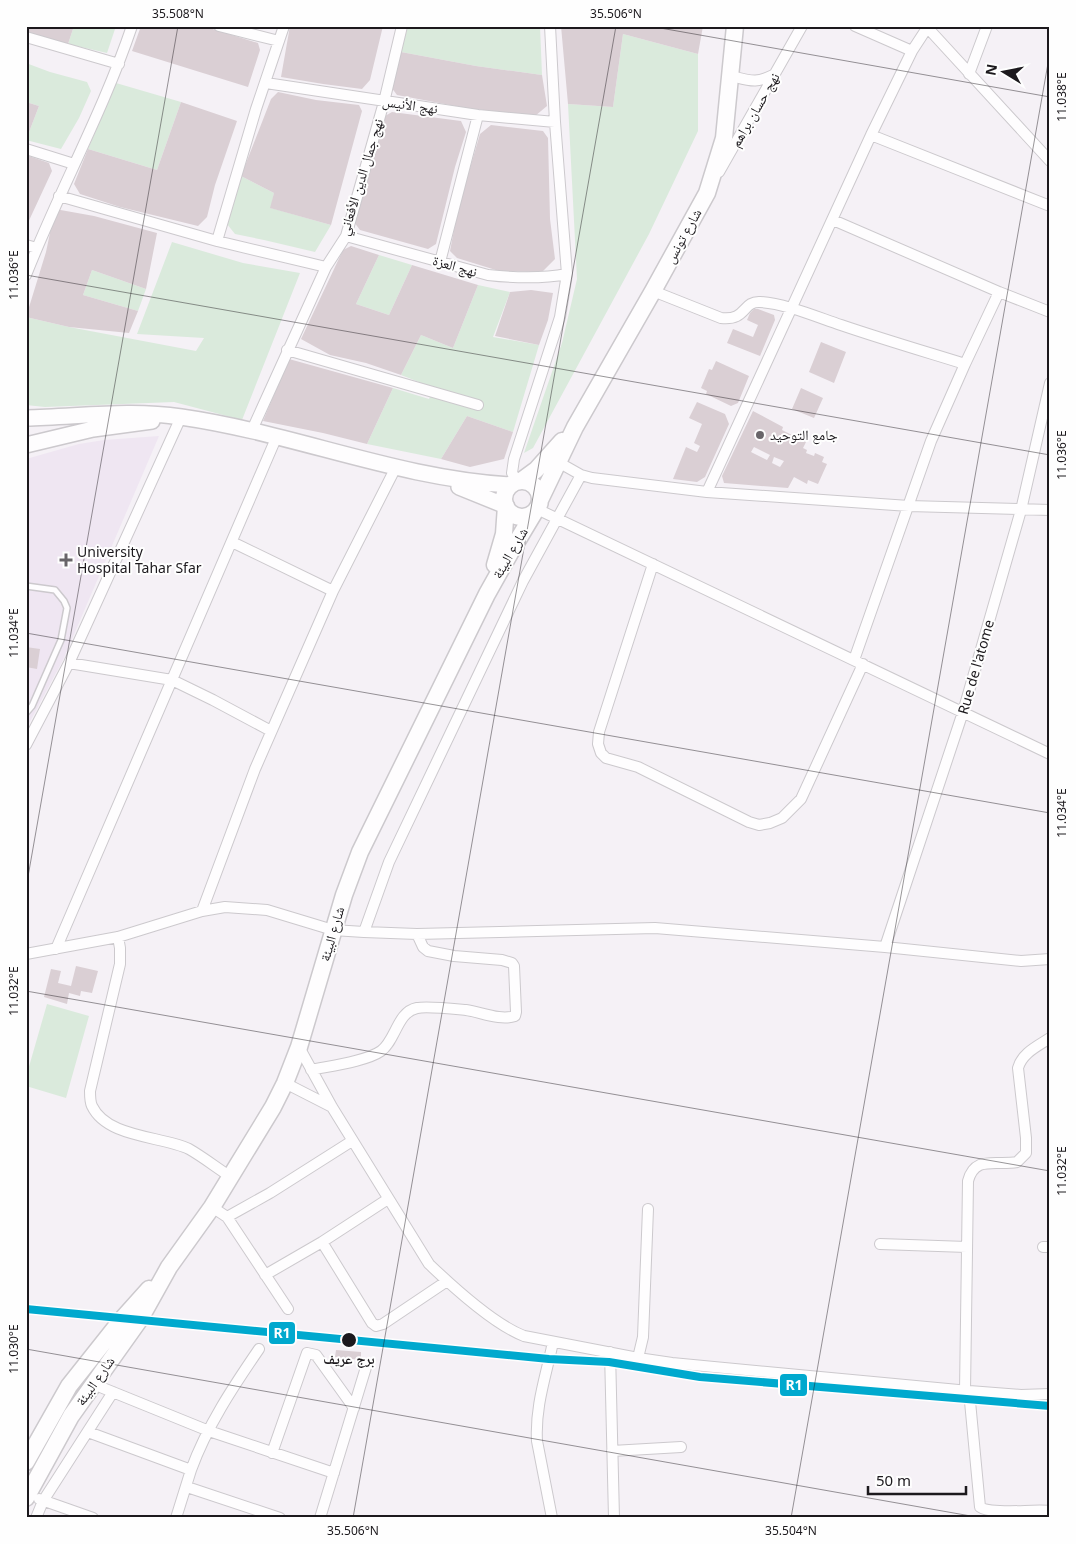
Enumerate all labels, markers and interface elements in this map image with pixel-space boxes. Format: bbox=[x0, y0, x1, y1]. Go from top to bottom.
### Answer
text: 35.508°N bbox=[152, 5, 204, 22]
text: 35.506°N bbox=[590, 5, 642, 22]
north arrow bbox=[978, 48, 1028, 98]
text: N bbox=[980, 62, 1001, 77]
street label: نهج حسان براهم bbox=[726, 69, 785, 151]
text: 11.038°E bbox=[1053, 72, 1070, 122]
street label: نهج الأنيس bbox=[381, 91, 439, 119]
street label: نهج جمال الدين الأفعاني bbox=[334, 116, 390, 238]
street label: شارع تونس bbox=[660, 205, 706, 267]
text: 11.036°E bbox=[5, 250, 22, 300]
street label: نهج العزة bbox=[430, 250, 480, 282]
place label: جامع التوحيد bbox=[770, 425, 838, 445]
marker: جامع التوحيد bbox=[754, 429, 766, 441]
text: 11.036°E bbox=[1053, 430, 1070, 480]
street label: شارع البيئة bbox=[487, 524, 533, 582]
place label: University Hospital Tahar Sfar bbox=[77, 542, 202, 577]
marker: University Hospital Tahar Sfar bbox=[59, 553, 73, 567]
text: 11.034°E bbox=[5, 608, 22, 658]
street label: Rue de l'atome bbox=[953, 617, 998, 716]
text: 11.034°E bbox=[1053, 788, 1070, 838]
street label: شارع البيئة bbox=[315, 904, 349, 964]
text: 11.032°E bbox=[5, 966, 22, 1016]
text: 11.032°E bbox=[1053, 1146, 1070, 1196]
line badge: R1 bbox=[268, 1321, 296, 1345]
text: R1 bbox=[273, 1323, 291, 1342]
text: 11.030°E bbox=[5, 1324, 22, 1374]
marker: برج عريف bbox=[340, 1331, 358, 1349]
place label: برج عريف bbox=[323, 1349, 375, 1368]
street label: شارع البيئة bbox=[71, 1352, 119, 1410]
line badge: R1 bbox=[779, 1373, 808, 1397]
text: R1 bbox=[785, 1375, 803, 1394]
scale bar bbox=[868, 1464, 966, 1496]
text: 50 m bbox=[876, 1470, 911, 1490]
text: 35.506°N bbox=[327, 1522, 379, 1539]
text: 35.504°N bbox=[765, 1522, 817, 1539]

